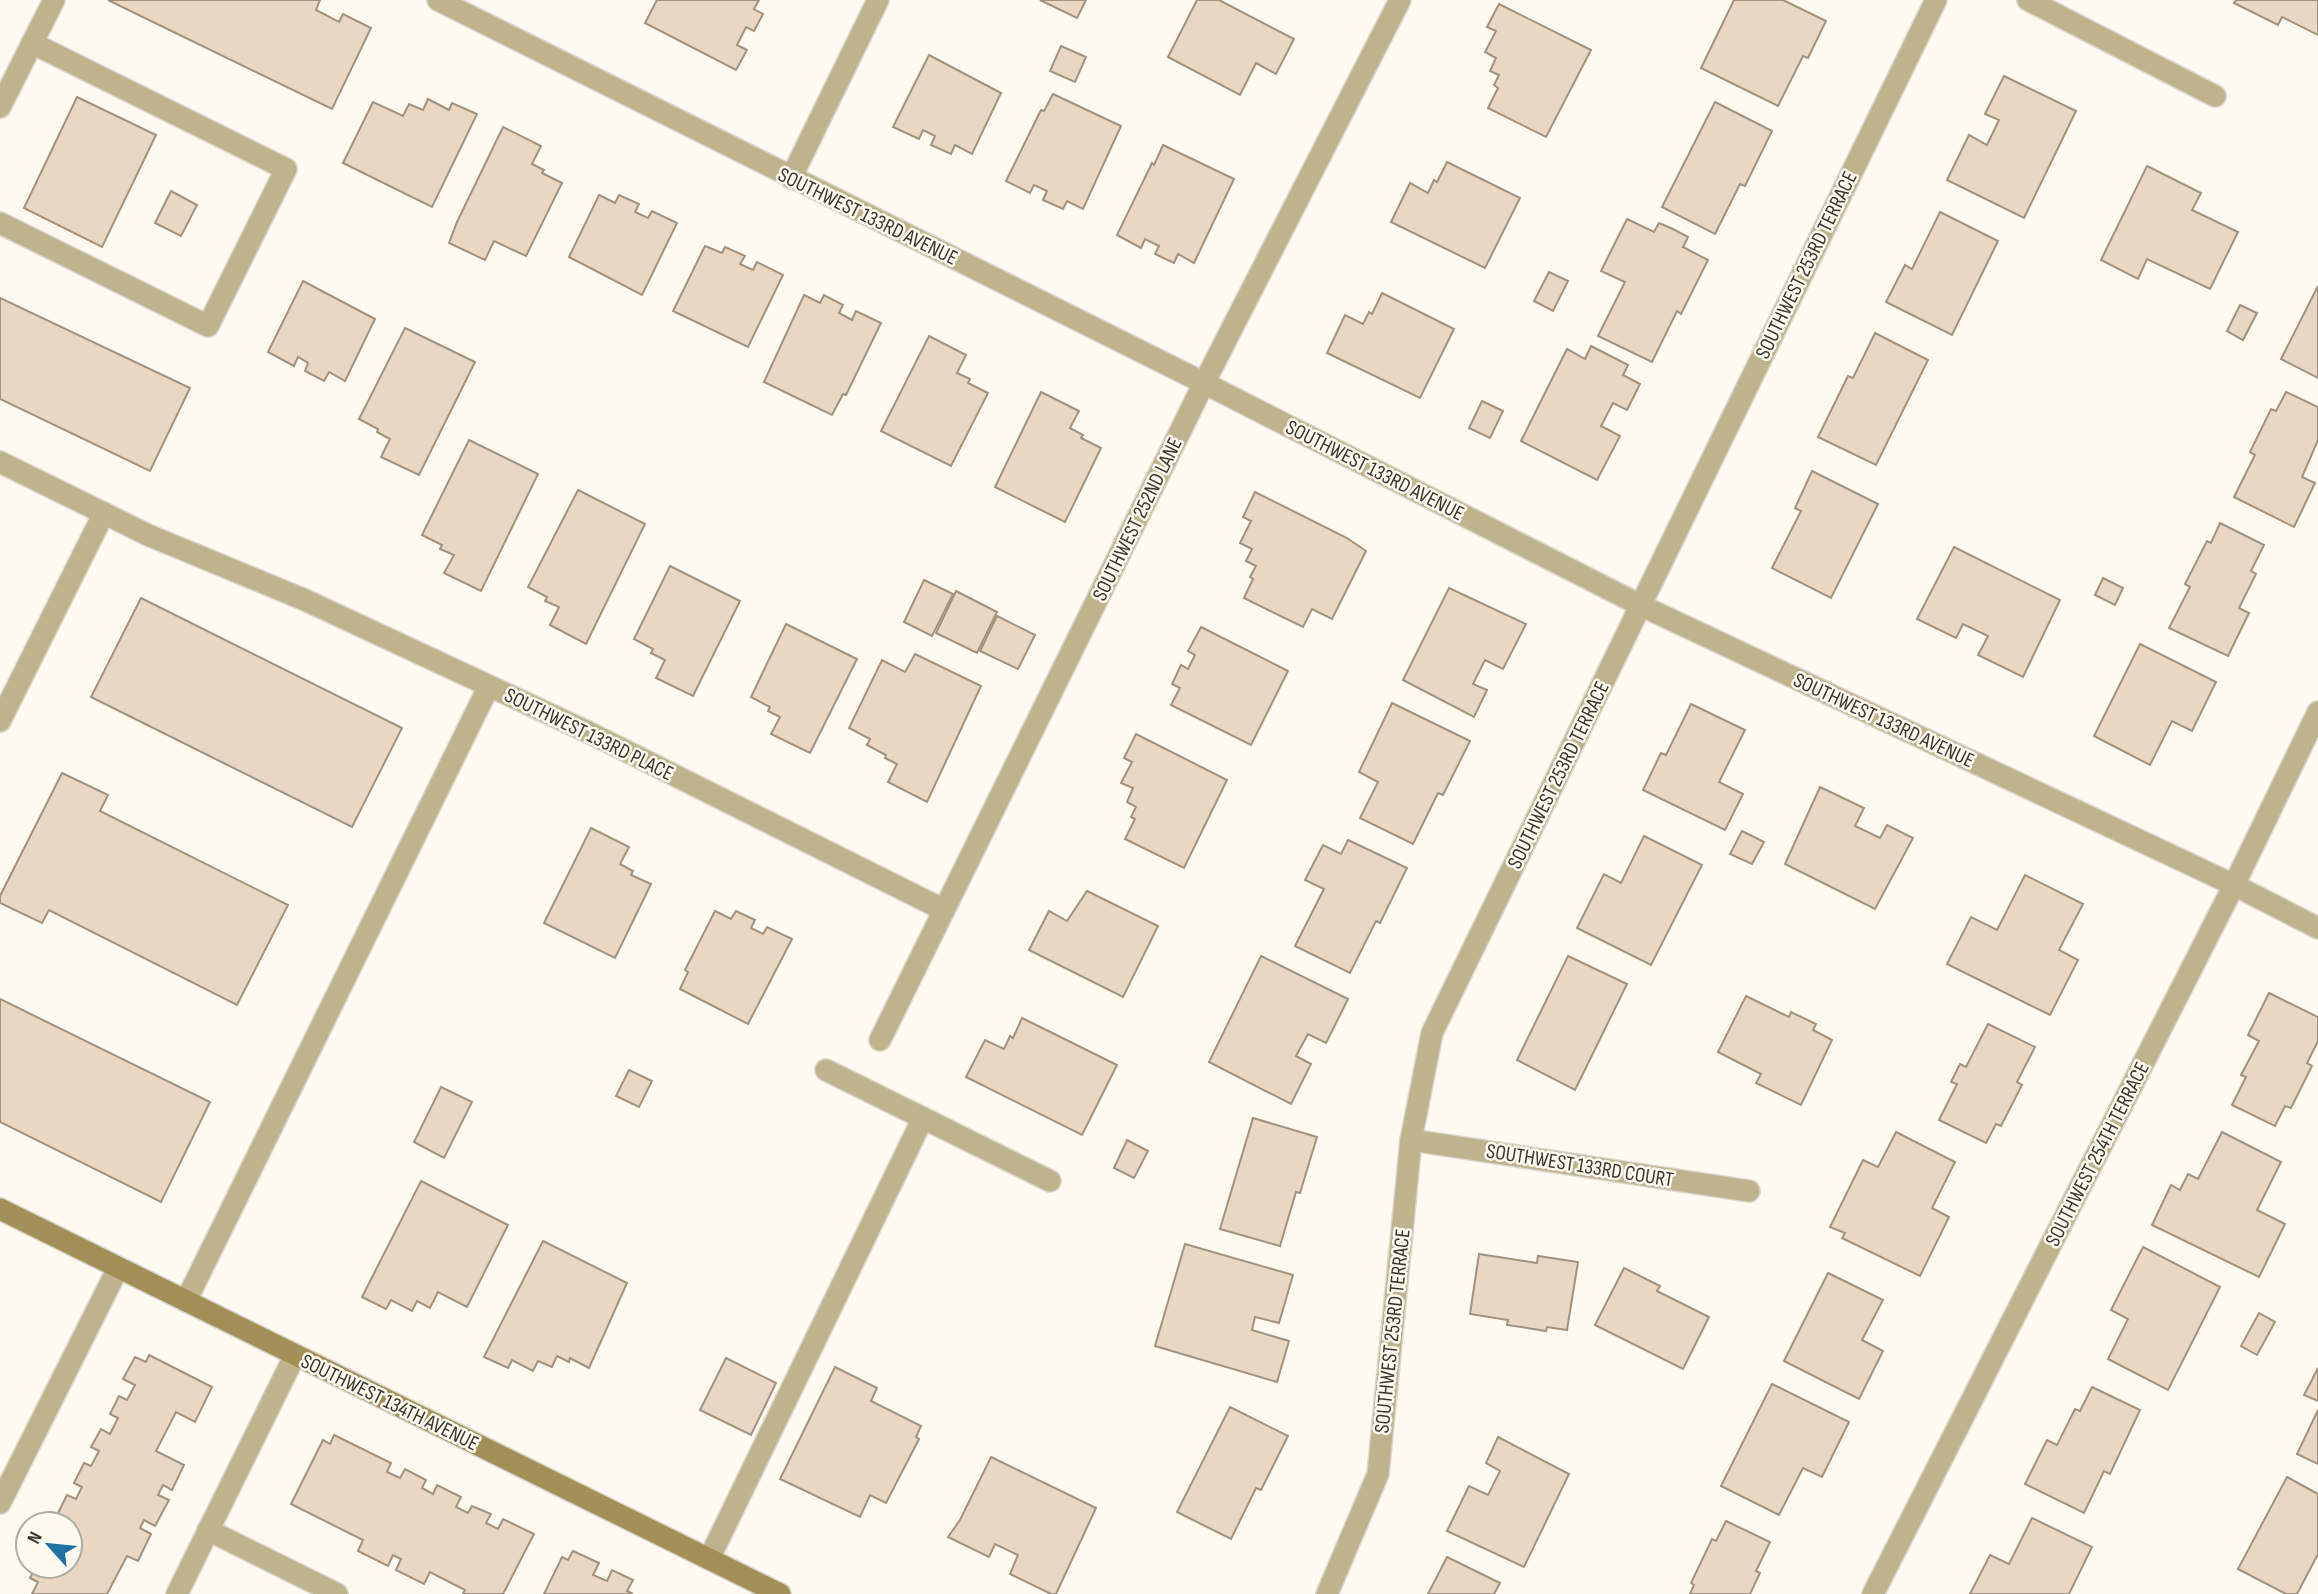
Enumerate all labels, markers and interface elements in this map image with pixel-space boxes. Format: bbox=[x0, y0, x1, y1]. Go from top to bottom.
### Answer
street label: SOUTHWEST 133RD AVENUE bbox=[774, 162, 962, 271]
street label: SOUTHWEST 253RD TERRACE bbox=[1750, 168, 1863, 363]
street label: SOUTHWEST 133RD AVENUE bbox=[1282, 415, 1468, 526]
street label: SOUTHWEST 252ND LANE bbox=[1087, 434, 1188, 605]
street label: SOUTHWEST 133RD AVENUE bbox=[1789, 668, 1978, 773]
street label: SOUTHWEST 253RD TERRACE bbox=[1502, 678, 1615, 873]
street label: SOUTHWEST 133RD PLACE bbox=[500, 683, 677, 786]
street label: SOUTHWEST 254TH TERRACE bbox=[2040, 1058, 2155, 1251]
street label: SOUTHWEST 133RD COURT bbox=[1485, 1138, 1676, 1193]
street label: SOUTHWEST 253RD TERRACE bbox=[1369, 1228, 1416, 1434]
street label: SOUTHWEST 134TH AVENUE bbox=[297, 1349, 483, 1456]
north arrow bbox=[14, 1510, 84, 1580]
text: N bbox=[23, 1528, 48, 1548]

